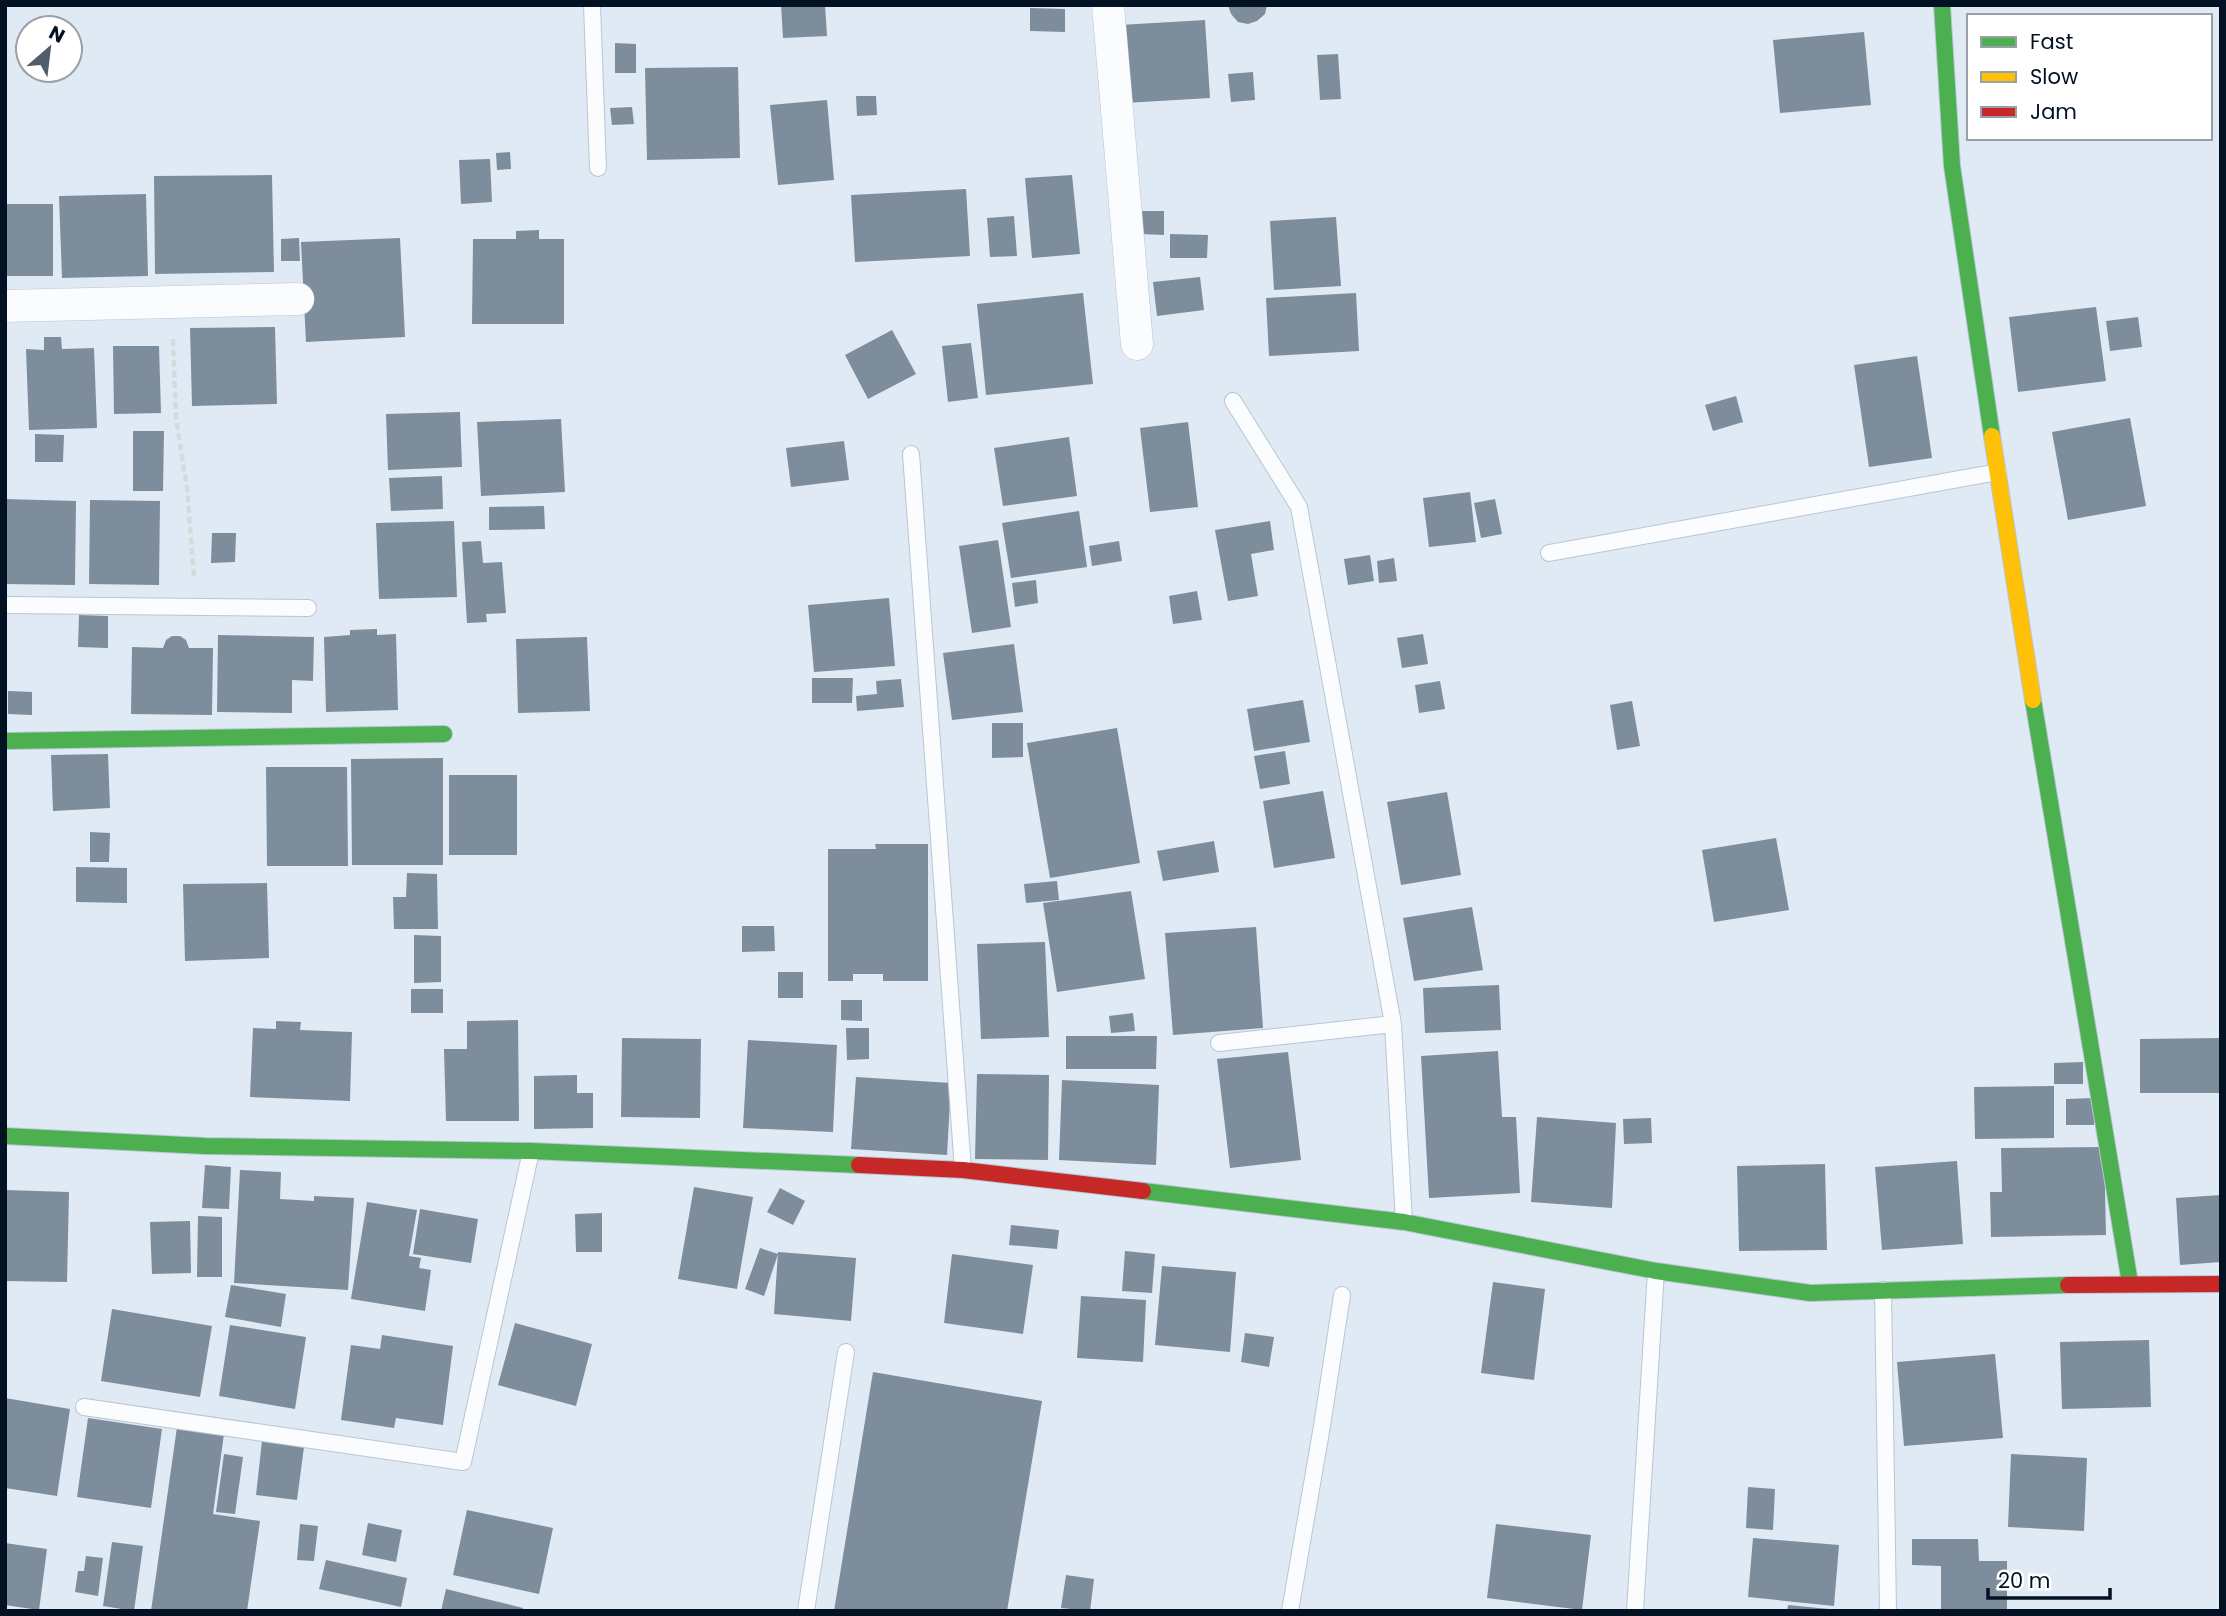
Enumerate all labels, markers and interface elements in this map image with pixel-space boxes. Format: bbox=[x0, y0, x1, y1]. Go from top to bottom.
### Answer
north arrow bbox=[14, 14, 84, 84]
legend bbox=[1967, 14, 2212, 140]
text: N bbox=[44, 19, 69, 50]
text: Fast bbox=[2030, 27, 2073, 56]
text: Slow bbox=[2030, 62, 2078, 91]
text: Jam bbox=[2030, 97, 2077, 126]
scale bar bbox=[1988, 1556, 2110, 1600]
text: 20 m bbox=[1998, 1566, 2051, 1595]

